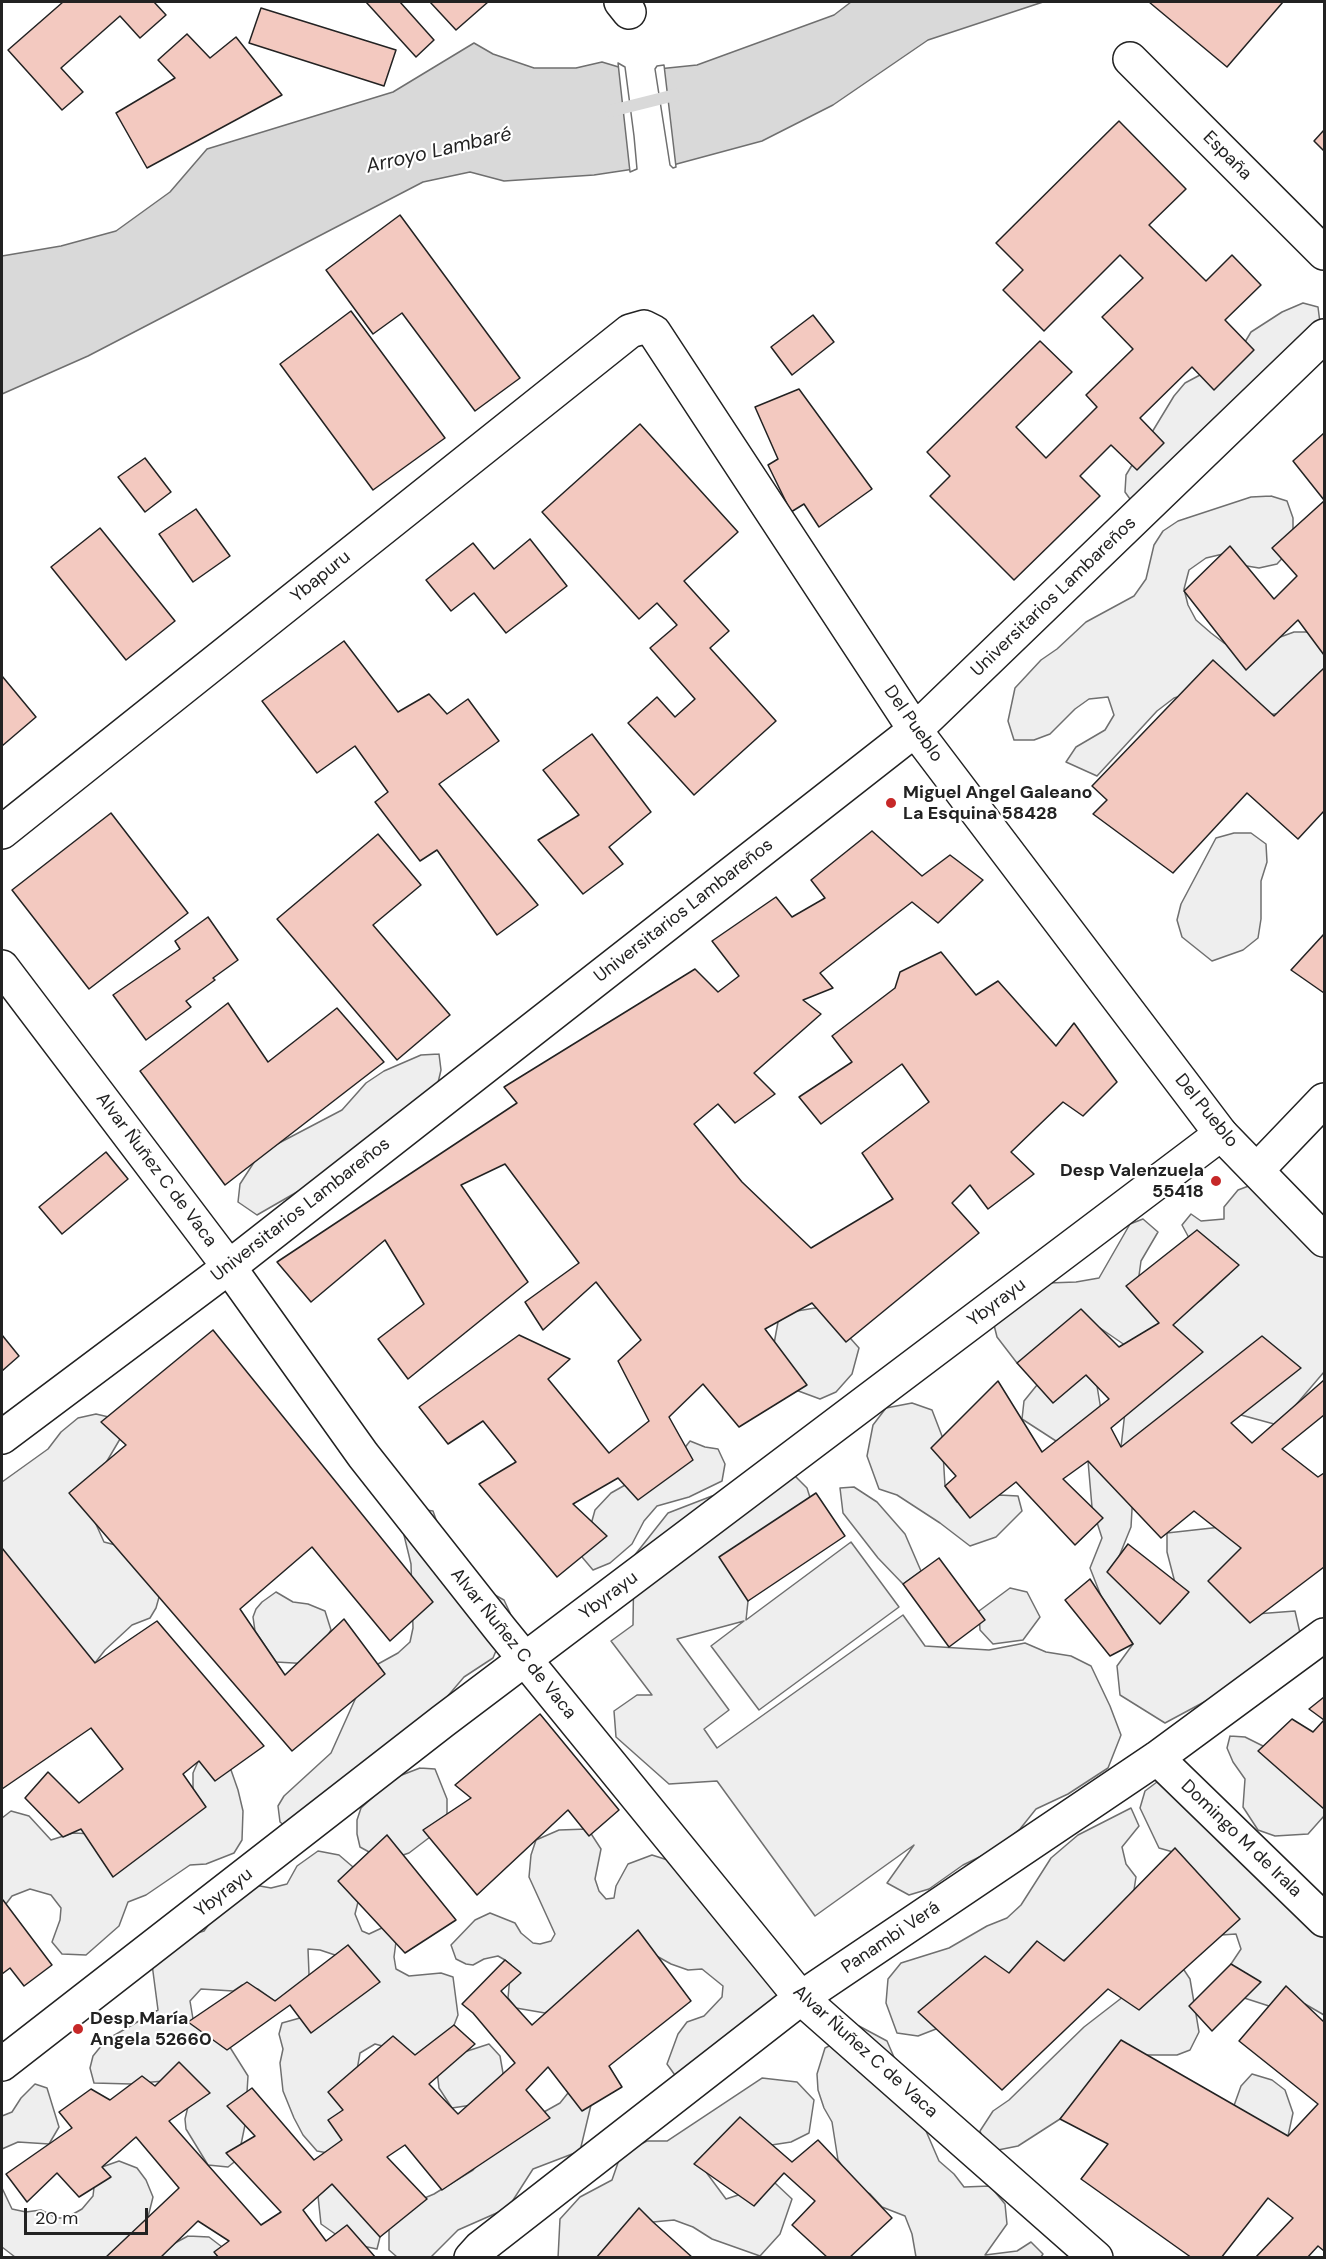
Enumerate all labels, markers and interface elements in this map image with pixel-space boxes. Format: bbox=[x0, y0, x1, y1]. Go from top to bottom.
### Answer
water label: Arroyo Lambaré bbox=[364, 123, 514, 179]
street label: España bbox=[1198, 127, 1256, 185]
street label: Universitarios Lambareños bbox=[967, 512, 1141, 682]
street label: Ybapuru bbox=[287, 547, 355, 607]
street label: Del Pueblo bbox=[879, 682, 947, 766]
place label: Miguel Angel Galeano La Esquina 58428 bbox=[903, 782, 1093, 824]
marker: Miguel Angel Galeano La Esquina 58428 bbox=[884, 796, 898, 810]
street label: Universitarios Lambareños bbox=[590, 834, 778, 988]
street label: Del Pueblo bbox=[1170, 1070, 1242, 1152]
street label: Alvar Ñuñez C de Vaca bbox=[91, 1089, 221, 1251]
street label: Universitarios Lambareños bbox=[207, 1133, 395, 1287]
place label: Desp Valenzuela 55418 bbox=[1060, 1160, 1204, 1202]
marker: Desp Valenzuela 55418 bbox=[1209, 1174, 1223, 1188]
street label: Ybyrayu bbox=[964, 1274, 1030, 1332]
street label: Alvar Ñuñez C de Vaca bbox=[446, 1564, 580, 1724]
street label: Ybyrayu bbox=[576, 1567, 642, 1625]
street label: Domingo M de Irala bbox=[1176, 1776, 1306, 1902]
street label: Ybyrayu bbox=[191, 1864, 257, 1922]
street label: Panambi Verá bbox=[838, 1897, 944, 1979]
street label: Alvar Ñuñez C de Vaca bbox=[788, 1981, 942, 2123]
place label: Desp María Angela 52660 bbox=[90, 2008, 212, 2050]
marker: Desp María Angela 52660 bbox=[71, 2022, 85, 2036]
scale bar bbox=[27, 2196, 152, 2234]
text: 20 m bbox=[35, 2206, 78, 2230]

